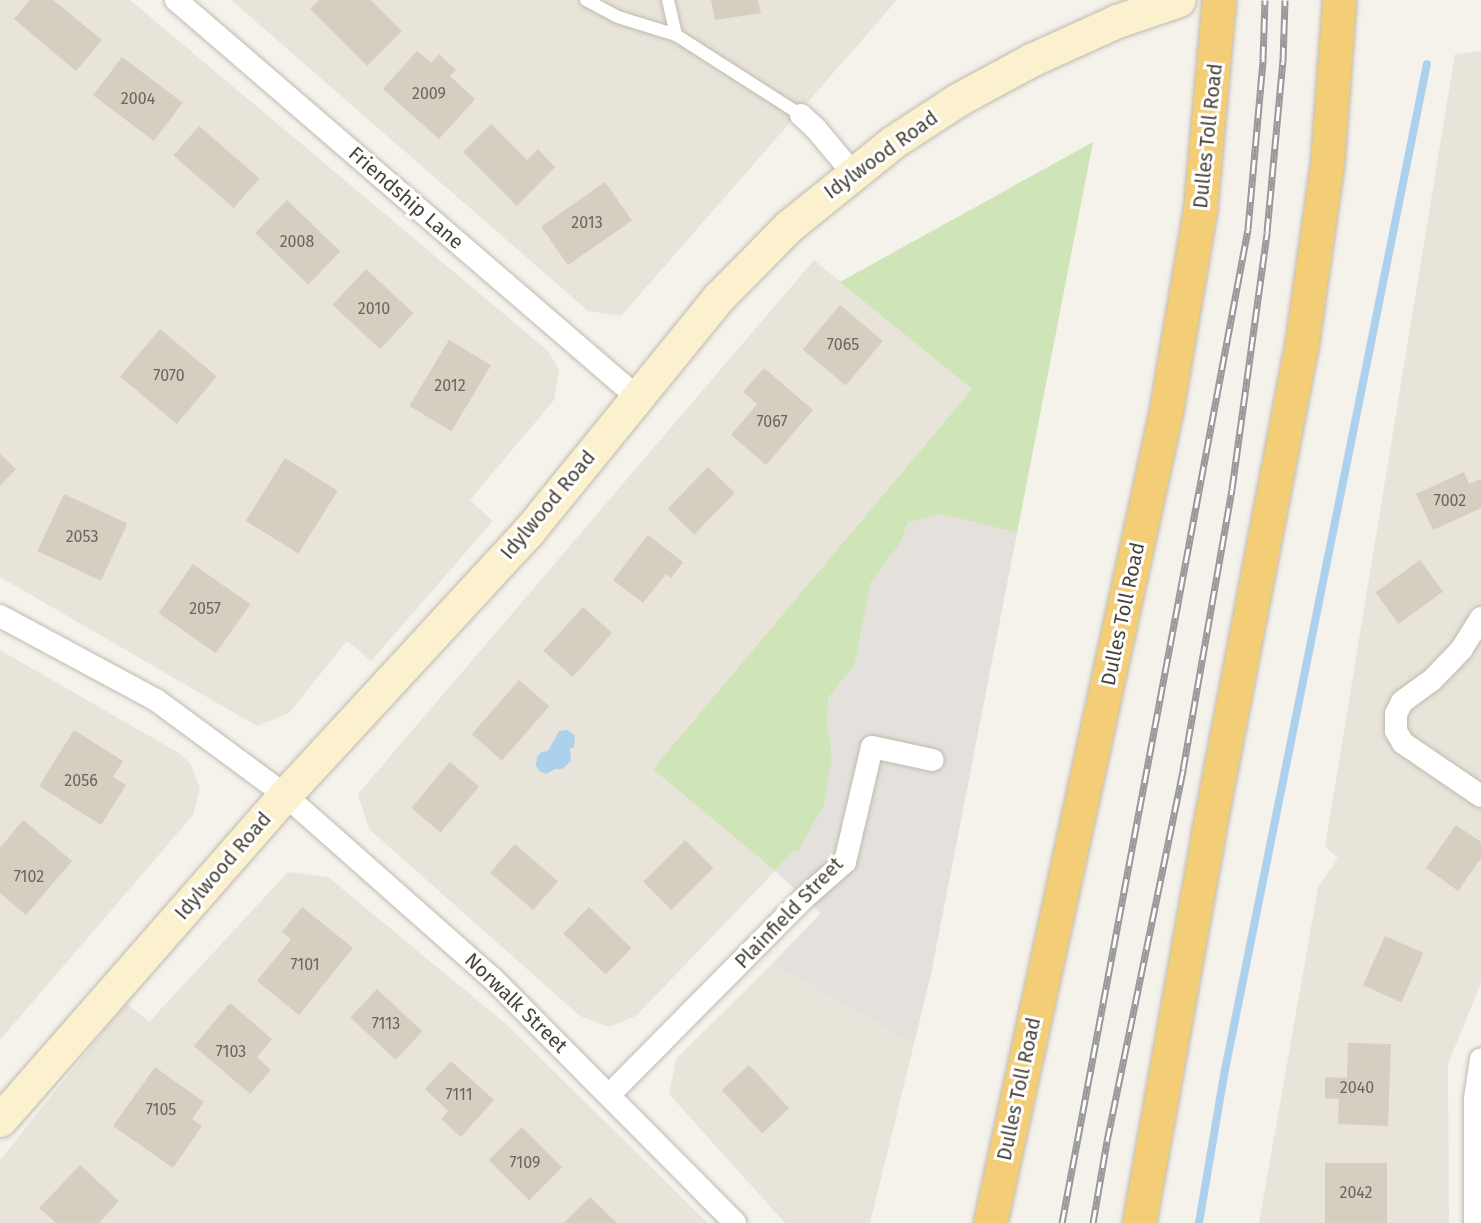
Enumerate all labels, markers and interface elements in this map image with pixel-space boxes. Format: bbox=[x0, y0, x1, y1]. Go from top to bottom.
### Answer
street label: Dulles Toll Road bbox=[1188, 62, 1228, 210]
house number: 2009 bbox=[412, 84, 446, 104]
house number: 2004 bbox=[121, 89, 155, 109]
street label: Idylwood Road bbox=[819, 106, 943, 204]
street label: Friendship Lane bbox=[344, 142, 468, 254]
house number: 2013 bbox=[571, 213, 603, 233]
house number: 2008 bbox=[280, 232, 314, 252]
house number: 2010 bbox=[358, 299, 390, 319]
house number: 7065 bbox=[827, 335, 859, 355]
house number: 7070 bbox=[153, 366, 185, 386]
house number: 2012 bbox=[434, 376, 466, 396]
house number: 7067 bbox=[756, 412, 788, 432]
street label: Idylwood Road bbox=[496, 446, 600, 564]
house number: 7002 bbox=[1434, 491, 1466, 511]
house number: 2053 bbox=[66, 527, 98, 547]
street label: Dulles Toll Road bbox=[1096, 540, 1150, 688]
house number: 2057 bbox=[189, 599, 221, 619]
house number: 2056 bbox=[64, 771, 98, 791]
street label: Idylwood Road bbox=[170, 807, 276, 925]
street label: Plainfield Street bbox=[730, 852, 848, 974]
house number: 7102 bbox=[14, 867, 44, 887]
street label: Norwalk Street bbox=[460, 948, 572, 1058]
house number: 7101 bbox=[290, 955, 320, 975]
house number: 7113 bbox=[372, 1014, 400, 1034]
street label: Dulles Toll Road bbox=[992, 1015, 1046, 1163]
house number: 7103 bbox=[216, 1042, 246, 1062]
house number: 2040 bbox=[1340, 1078, 1374, 1098]
house number: 7111 bbox=[445, 1085, 473, 1105]
house number: 7105 bbox=[146, 1100, 176, 1120]
house number: 7109 bbox=[510, 1153, 540, 1173]
house number: 2042 bbox=[1340, 1183, 1372, 1203]

